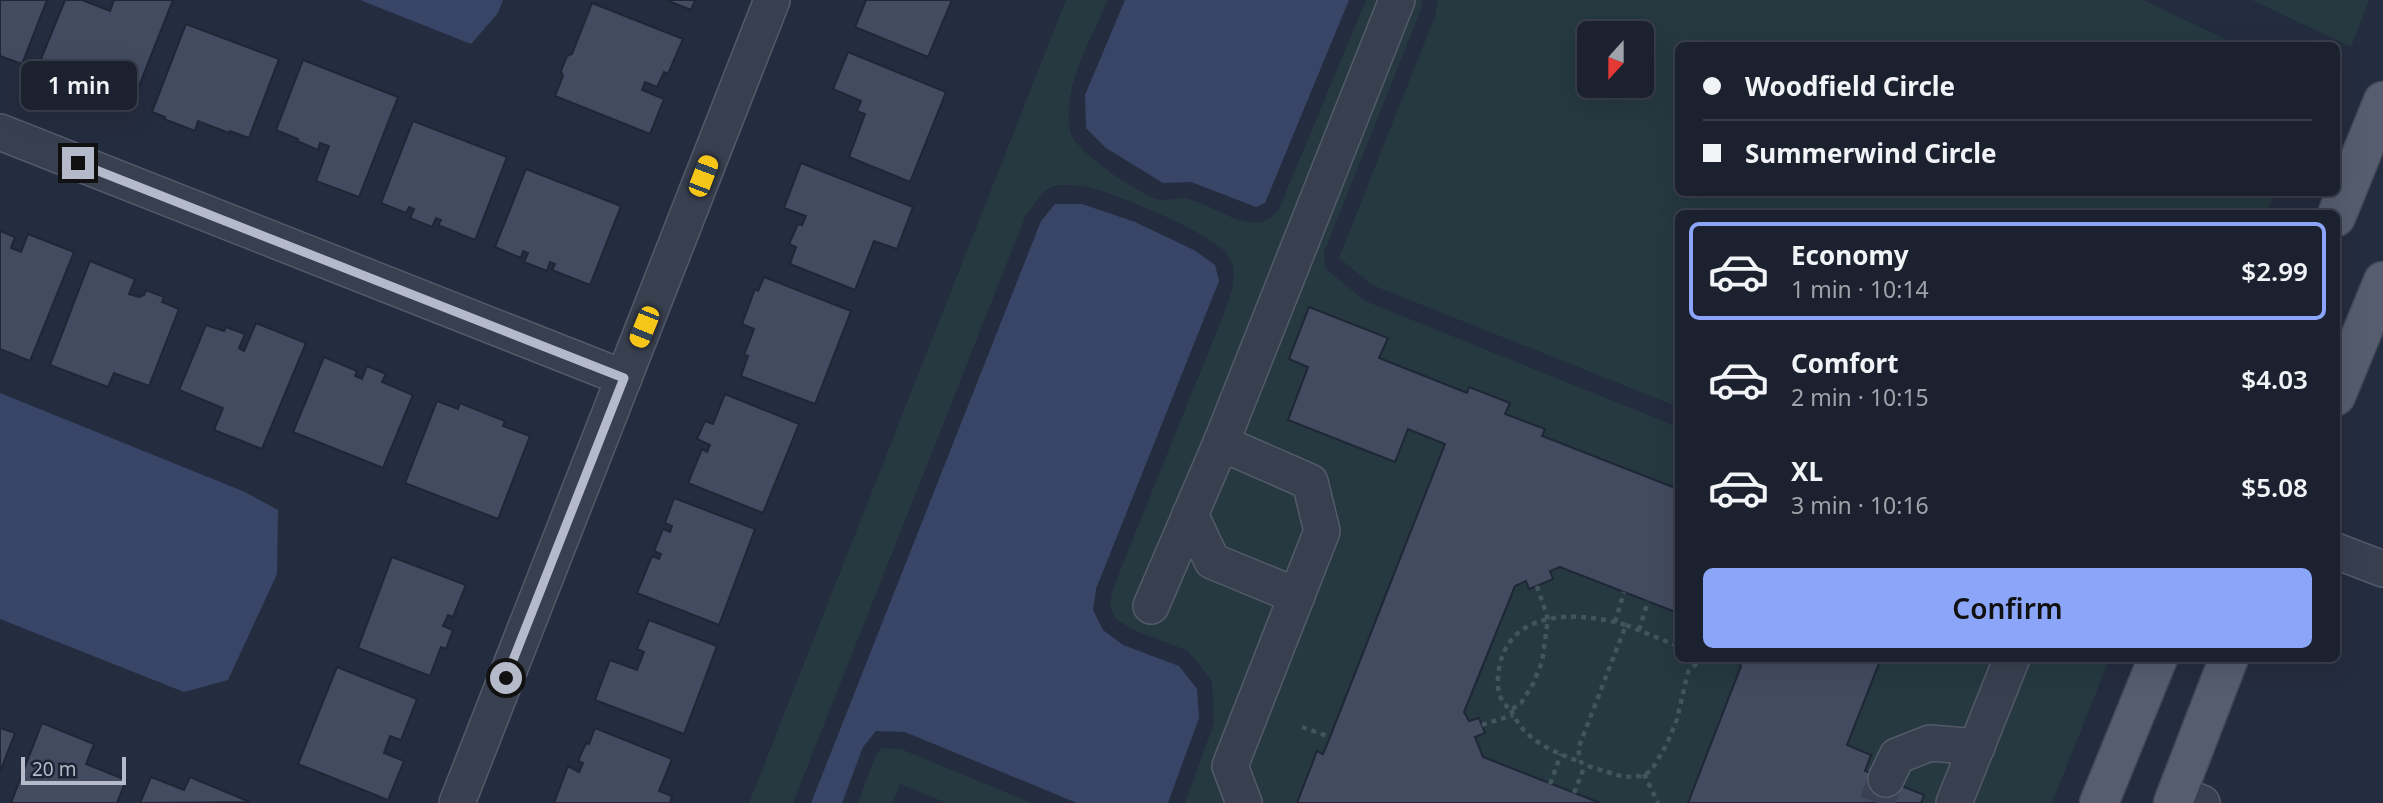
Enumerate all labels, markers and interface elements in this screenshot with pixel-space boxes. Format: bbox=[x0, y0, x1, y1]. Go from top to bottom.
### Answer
north arrow bbox=[1577, 21, 1654, 98]
map controls bbox=[1577, 21, 1654, 98]
callout: 1 min bbox=[20, 61, 136, 110]
text: Woodfield Circle bbox=[1745, 68, 1955, 104]
text: 1 min bbox=[48, 69, 110, 101]
text: Summerwind Circle bbox=[1745, 135, 1996, 171]
route end bbox=[62, 147, 94, 179]
car bbox=[686, 153, 721, 199]
text: Economy bbox=[1791, 237, 1909, 273]
icon: car bbox=[1707, 240, 1770, 303]
text: $2.99 bbox=[2241, 253, 2308, 289]
text: 1 min · 10:14 bbox=[1791, 273, 1929, 305]
car bbox=[627, 304, 662, 350]
text: Comfort bbox=[1791, 345, 1899, 381]
icon: car bbox=[1707, 348, 1770, 411]
text: $4.03 bbox=[2241, 361, 2308, 397]
text: 2 min · 10:15 bbox=[1791, 381, 1929, 413]
text: XL bbox=[1791, 453, 1823, 489]
icon: car bbox=[1707, 456, 1770, 519]
text: $5.08 bbox=[2241, 469, 2308, 505]
text: 3 min · 10:16 bbox=[1791, 489, 1929, 521]
button: Confirm bbox=[1703, 568, 2312, 648]
route start bbox=[490, 662, 522, 694]
scale bar bbox=[21, 754, 126, 786]
text: 20 m bbox=[32, 756, 76, 782]

